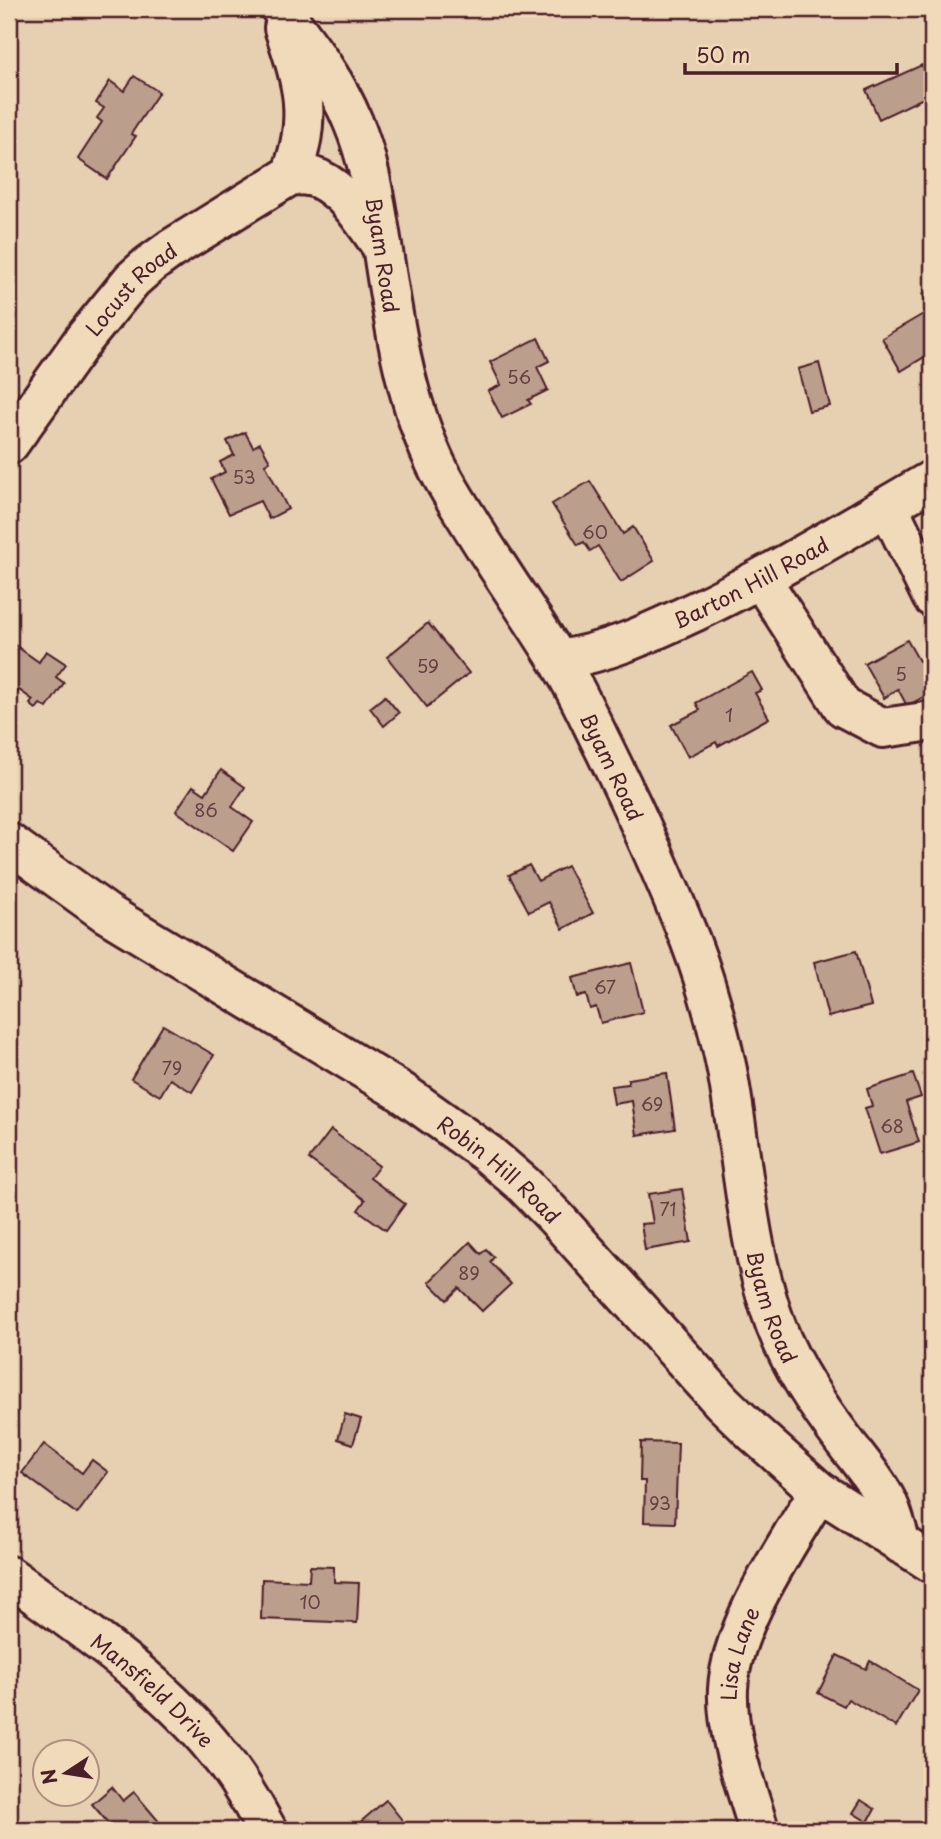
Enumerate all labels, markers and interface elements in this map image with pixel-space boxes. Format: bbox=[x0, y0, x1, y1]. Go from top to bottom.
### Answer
scale bar bbox=[685, 32, 897, 76]
text: 50 m bbox=[696, 38, 750, 70]
street label: Byam Road bbox=[358, 194, 408, 315]
street label: Locust Road bbox=[77, 234, 183, 343]
house number: 56 bbox=[507, 363, 531, 390]
house number: 53 bbox=[232, 463, 256, 490]
house number: 60 bbox=[582, 518, 608, 545]
street label: Barton Hill Road bbox=[667, 528, 834, 636]
house number: 59 bbox=[417, 652, 439, 679]
house number: 5 bbox=[895, 660, 907, 687]
house number: 1 bbox=[725, 701, 733, 728]
street label: Byam Road bbox=[573, 707, 652, 826]
house number: 86 bbox=[194, 796, 218, 823]
house number: 67 bbox=[594, 973, 616, 1000]
house number: 79 bbox=[162, 1054, 182, 1081]
house number: 69 bbox=[641, 1090, 663, 1117]
street label: Robin Hill Road bbox=[431, 1107, 569, 1230]
house number: 68 bbox=[880, 1112, 904, 1139]
house number: 71 bbox=[660, 1195, 676, 1222]
street label: Byam Road bbox=[740, 1247, 806, 1369]
house number: 89 bbox=[458, 1259, 480, 1286]
house number: 93 bbox=[649, 1489, 671, 1516]
house number: 10 bbox=[299, 1588, 321, 1615]
street label: Lisa Lane bbox=[712, 1601, 767, 1701]
street label: Mansfield Drive bbox=[85, 1625, 223, 1754]
north arrow bbox=[32, 1738, 102, 1808]
text: N bbox=[33, 1766, 64, 1787]

